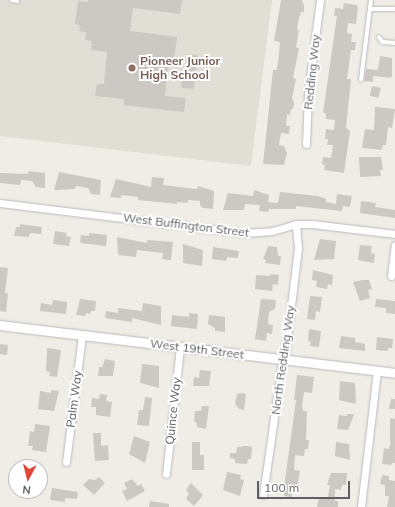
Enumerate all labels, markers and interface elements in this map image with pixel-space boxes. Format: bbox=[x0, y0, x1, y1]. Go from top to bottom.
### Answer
street label: Redding Way bbox=[301, 34, 323, 110]
place label: Pioneer Junior High School bbox=[140, 54, 220, 82]
marker: Pioneer Junior High School bbox=[127, 63, 137, 73]
street label: West Buffington Street bbox=[122, 210, 250, 240]
street label: North Redding Way bbox=[268, 304, 298, 416]
street label: West 19th Street bbox=[149, 336, 245, 362]
street label: Palm Way bbox=[63, 370, 85, 428]
street label: Quince Way bbox=[162, 377, 184, 445]
north arrow bbox=[8, 459, 48, 499]
scale bar bbox=[259, 473, 352, 499]
text: 100 m bbox=[264, 480, 299, 495]
text: N bbox=[22, 482, 32, 497]

